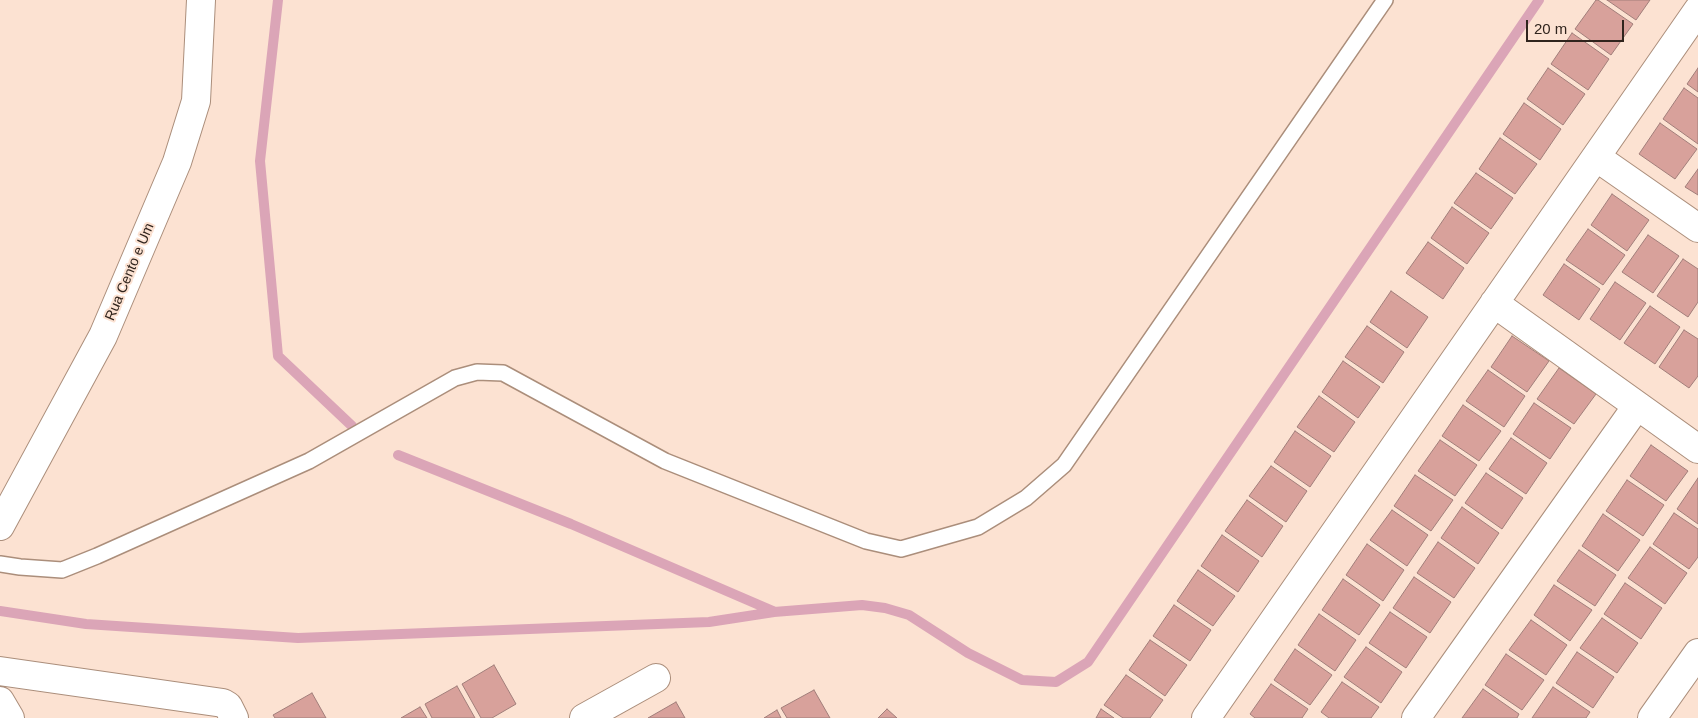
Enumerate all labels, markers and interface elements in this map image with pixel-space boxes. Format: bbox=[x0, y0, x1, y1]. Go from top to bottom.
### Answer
scale bar bbox=[1528, 10, 1626, 42]
text: 20 m bbox=[1534, 20, 1567, 37]
street label: Rua Cento e Um bbox=[102, 221, 158, 323]

